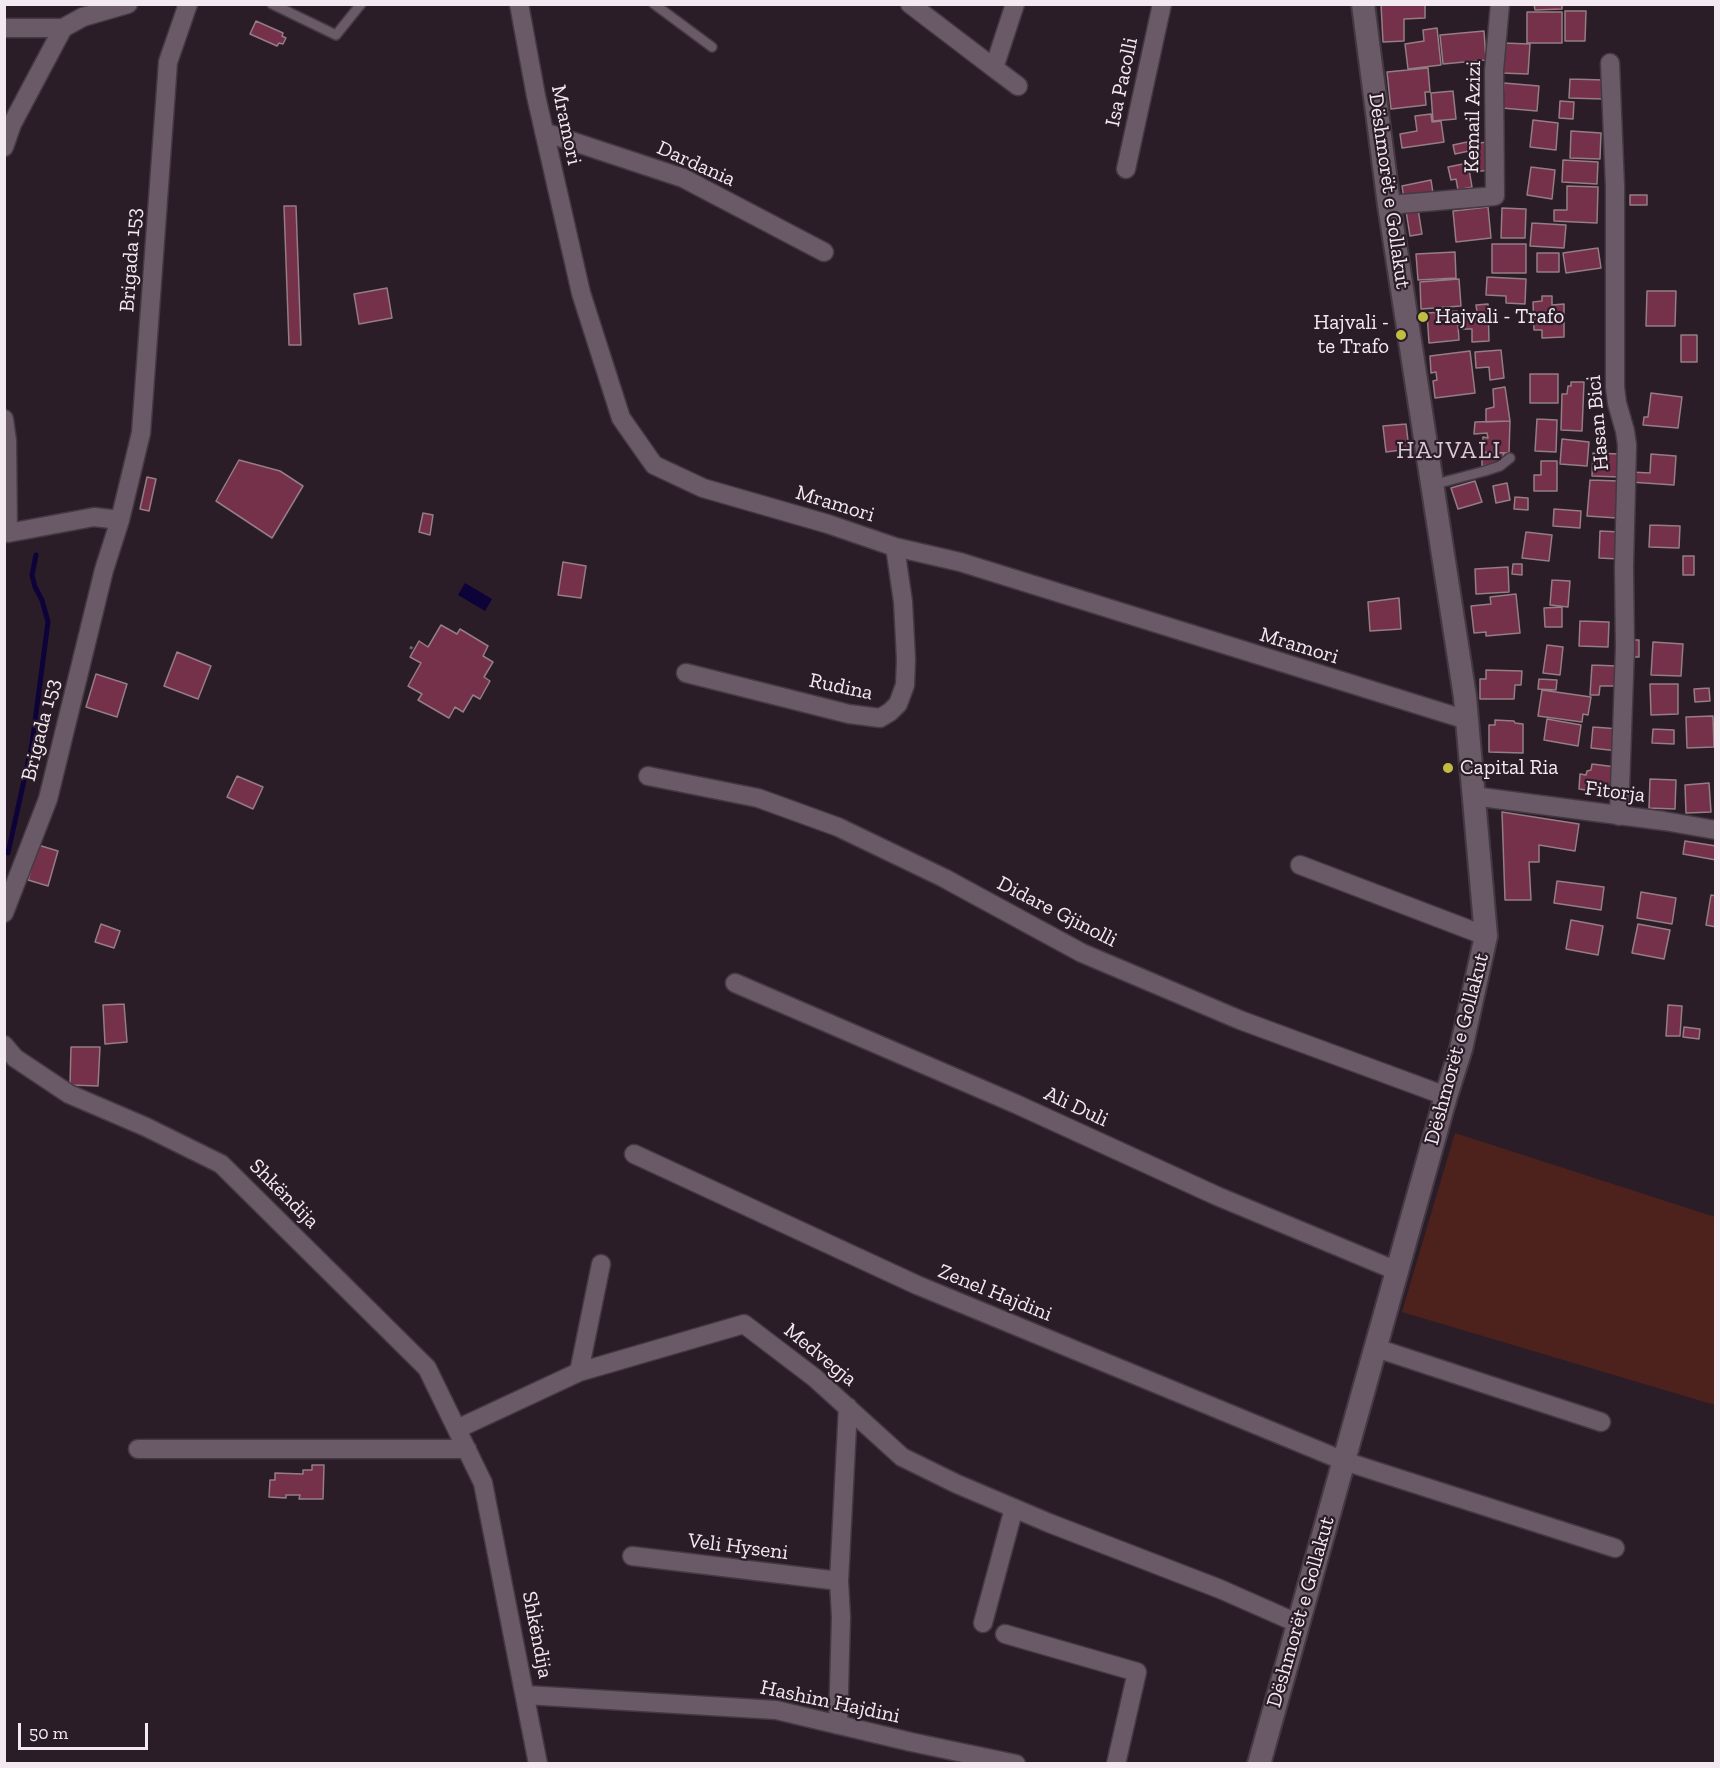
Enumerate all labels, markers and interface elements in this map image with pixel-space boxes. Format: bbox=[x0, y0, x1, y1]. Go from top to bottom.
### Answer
street label: Isa Pacolli bbox=[1100, 35, 1144, 129]
street label: Kemail Azizi bbox=[1459, 61, 1487, 173]
street label: Mramori bbox=[545, 83, 587, 167]
street label: Dëshmorët e Gollakut bbox=[1363, 91, 1415, 291]
street label: Dardania bbox=[653, 136, 739, 192]
street label: Brigada 153 bbox=[115, 207, 147, 313]
place label: Hajvali - Trafo bbox=[1435, 304, 1564, 330]
place label: Hajvali - te Trafo bbox=[1314, 310, 1389, 360]
marker: Hajvali - Trafo bbox=[1416, 310, 1430, 324]
marker: Hajvali - te Trafo bbox=[1394, 328, 1408, 342]
street label: Hasan Bici bbox=[1581, 374, 1615, 472]
district label: HAJVALI bbox=[1396, 437, 1502, 465]
street label: Mramori bbox=[793, 480, 877, 528]
street label: Mramori bbox=[1257, 622, 1341, 670]
street label: Rudina bbox=[807, 668, 875, 706]
street label: Brigada 153 bbox=[16, 676, 66, 784]
place label: Capital Ria bbox=[1460, 755, 1558, 781]
marker: Capital Ria bbox=[1441, 761, 1455, 775]
street label: Fitorja bbox=[1583, 776, 1647, 808]
street label: Didare Gjinolli bbox=[993, 871, 1121, 953]
street label: Dëshmorët e Gollakut bbox=[1419, 950, 1495, 1148]
street label: Ali Duli bbox=[1040, 1081, 1112, 1133]
street label: Shkëndija bbox=[244, 1154, 324, 1234]
street label: Zenel Hajdini bbox=[934, 1259, 1056, 1327]
street label: Medvegja bbox=[779, 1318, 861, 1392]
street label: Dëshmorët e Gollakut bbox=[1262, 1514, 1340, 1710]
street label: Veli Hyseni bbox=[686, 1528, 790, 1566]
street label: Shkëndija bbox=[516, 1589, 558, 1681]
street label: Hashim Hajdini bbox=[758, 1675, 902, 1729]
scale bar bbox=[21, 1711, 152, 1749]
text: 50 m bbox=[29, 1722, 68, 1744]

